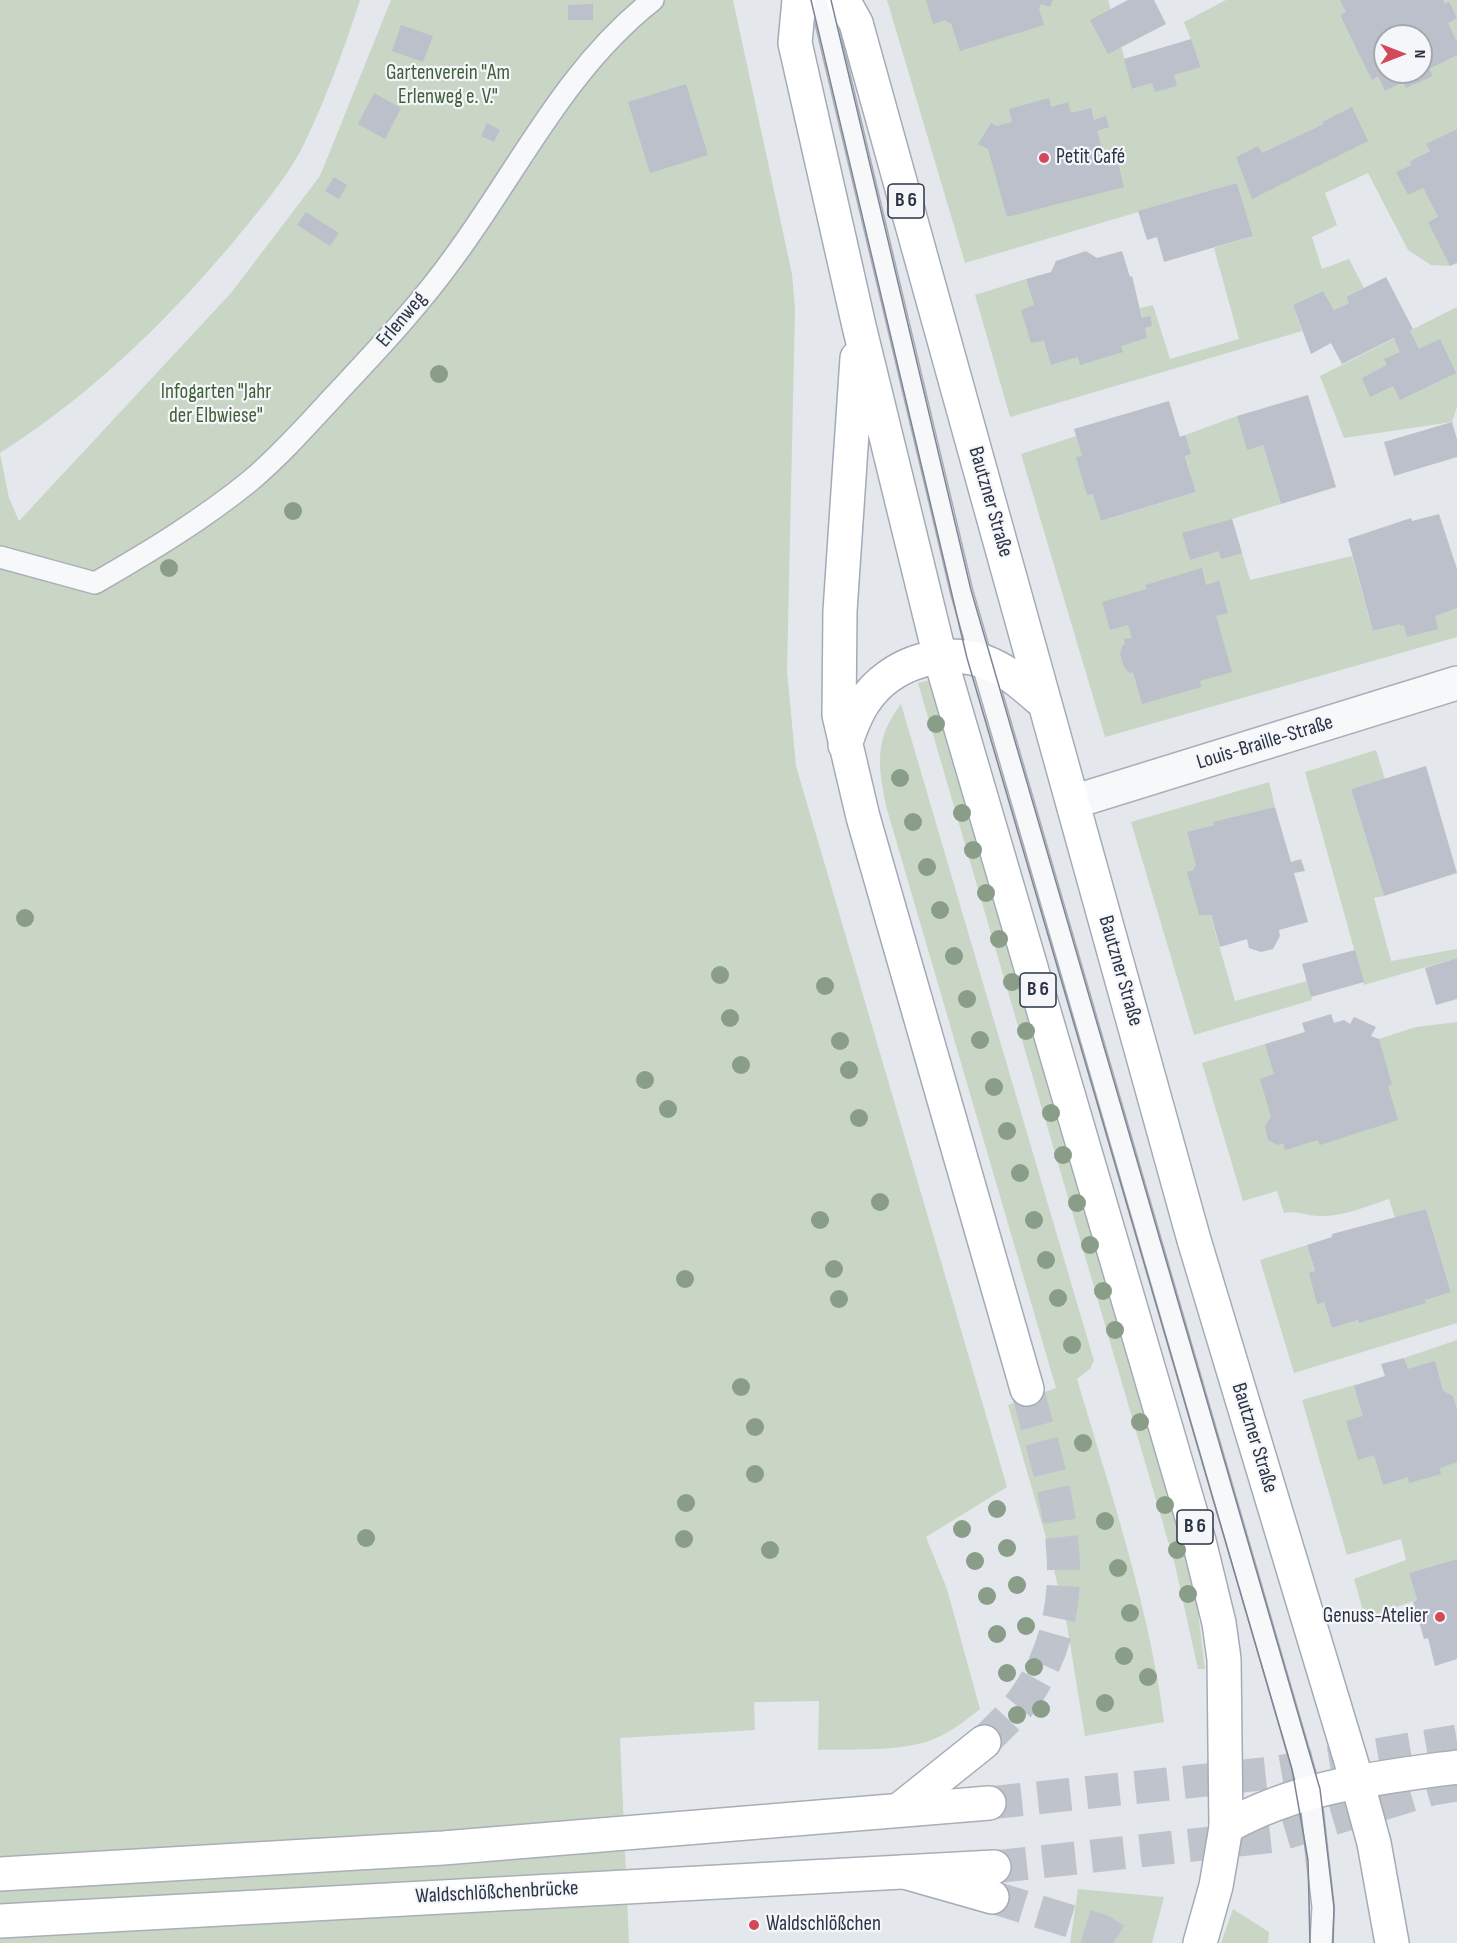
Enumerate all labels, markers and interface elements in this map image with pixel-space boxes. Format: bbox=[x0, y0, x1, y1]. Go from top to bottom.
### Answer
north arrow bbox=[1373, 24, 1433, 84]
text: N bbox=[1410, 50, 1429, 58]
park label: Gartenverein "Am Erlenweg e. V." bbox=[386, 61, 510, 111]
place label: Petit Café bbox=[1056, 145, 1125, 171]
marker: Petit Café bbox=[1037, 151, 1051, 165]
road number: B 6 bbox=[888, 184, 924, 218]
street label: Erlenweg bbox=[372, 287, 432, 353]
park label: Infogarten "Jahr der Elbwiese" bbox=[161, 380, 271, 430]
street label: Bautzner Straße bbox=[962, 444, 1018, 560]
street label: Louis-Braille-Straße bbox=[1194, 710, 1336, 776]
street label: Bautzner Straße bbox=[1092, 913, 1148, 1029]
road number: B 6 bbox=[1020, 973, 1056, 1007]
street label: Bautzner Straße bbox=[1225, 1380, 1283, 1496]
road number: B 6 bbox=[1177, 1510, 1213, 1544]
place label: Genuss-Atelier bbox=[1323, 1604, 1428, 1630]
marker: Genuss-Atelier bbox=[1433, 1610, 1447, 1624]
street label: Waldschlößchenbrücke bbox=[415, 1876, 579, 1910]
place label: Waldschlößchen bbox=[766, 1912, 881, 1938]
marker: Waldschlößchen bbox=[747, 1918, 761, 1932]

